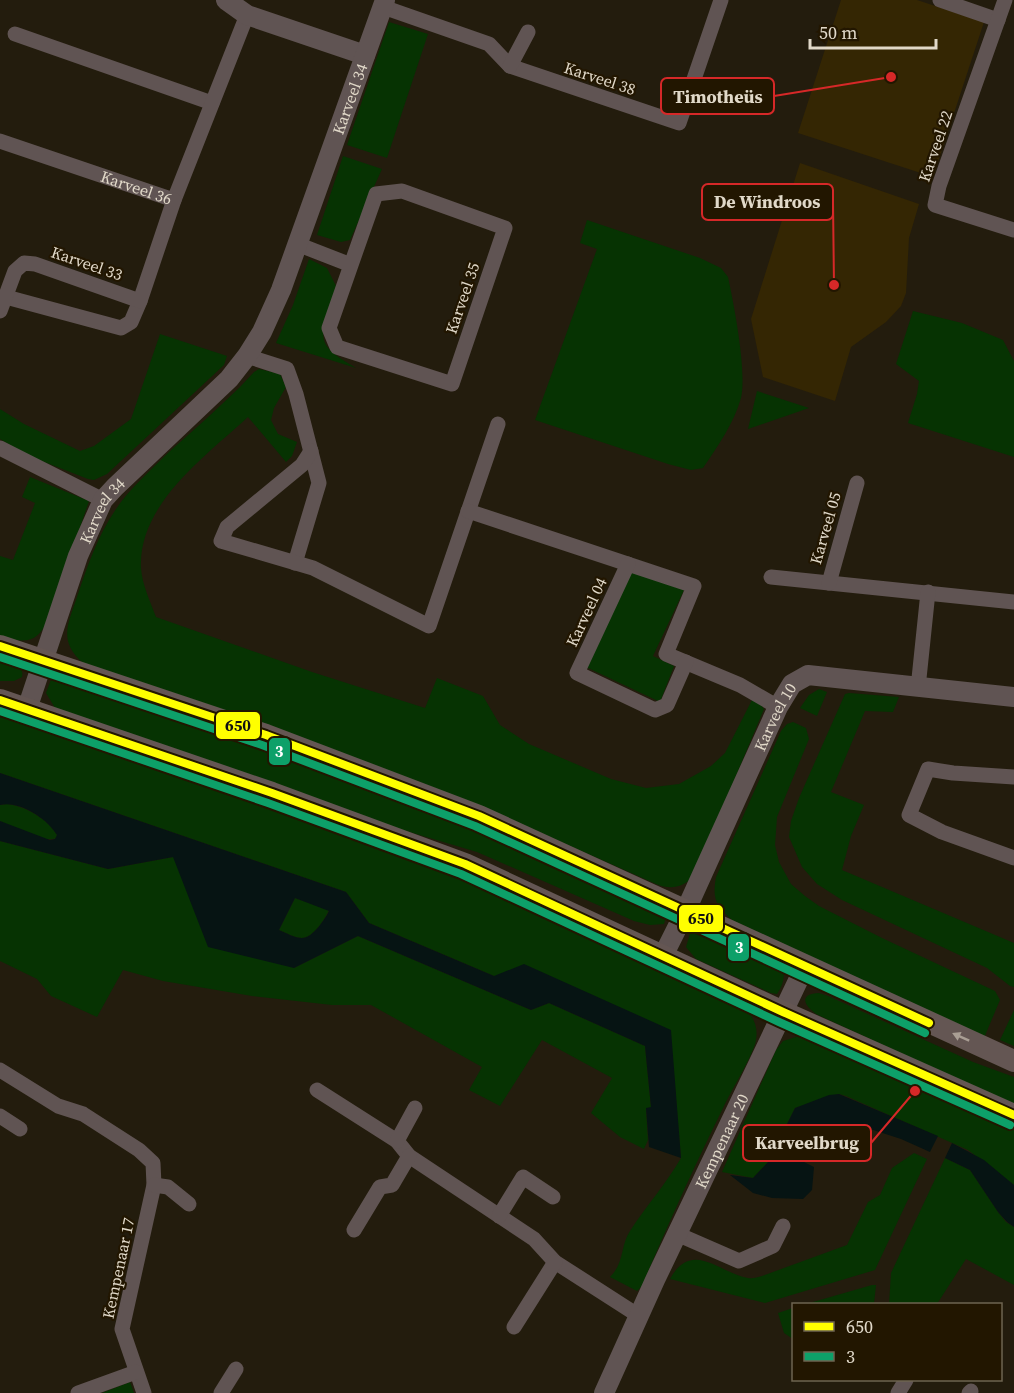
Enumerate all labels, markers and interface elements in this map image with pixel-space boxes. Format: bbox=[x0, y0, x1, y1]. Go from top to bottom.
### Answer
scale bar bbox=[810, 12, 936, 50]
text: 50 m bbox=[819, 20, 857, 45]
street label: Karveel 38 bbox=[561, 56, 639, 100]
street label: Karveel 34 bbox=[327, 60, 372, 137]
callout: Timotheüs bbox=[661, 78, 774, 114]
text: Timotheüs bbox=[673, 84, 763, 109]
street label: Karveel 22 bbox=[913, 107, 957, 185]
street label: Karveel 36 bbox=[98, 165, 175, 210]
callout: De Windroos bbox=[702, 184, 833, 220]
text: De Windroos bbox=[714, 189, 820, 214]
street label: Karveel 33 bbox=[48, 241, 126, 285]
street label: Karveel 35 bbox=[440, 259, 484, 337]
street label: Karveel 34 bbox=[74, 472, 130, 547]
street label: Karveel 05 bbox=[804, 489, 846, 567]
street label: Karveel 04 bbox=[560, 574, 612, 650]
street label: Karveel 10 bbox=[748, 678, 801, 755]
line badge: 650 bbox=[215, 711, 261, 740]
text: 650 bbox=[225, 714, 251, 736]
line badge: 3 bbox=[268, 737, 291, 766]
text: 3 bbox=[275, 740, 284, 762]
line badge: 650 bbox=[678, 904, 724, 933]
text: 650 bbox=[688, 907, 714, 929]
line badge: 3 bbox=[727, 933, 750, 962]
text: 3 bbox=[735, 936, 744, 958]
one-way arrow bbox=[952, 1032, 969, 1041]
street label: Kempenaar 20 bbox=[689, 1090, 753, 1192]
callout: Karveelbrug bbox=[743, 1125, 871, 1161]
text: Karveelbrug bbox=[755, 1130, 859, 1155]
street label: Kempenaar 17 bbox=[97, 1216, 139, 1320]
legend bbox=[792, 1303, 1002, 1381]
text: 650 bbox=[846, 1314, 873, 1339]
text: 3 bbox=[846, 1344, 855, 1369]

